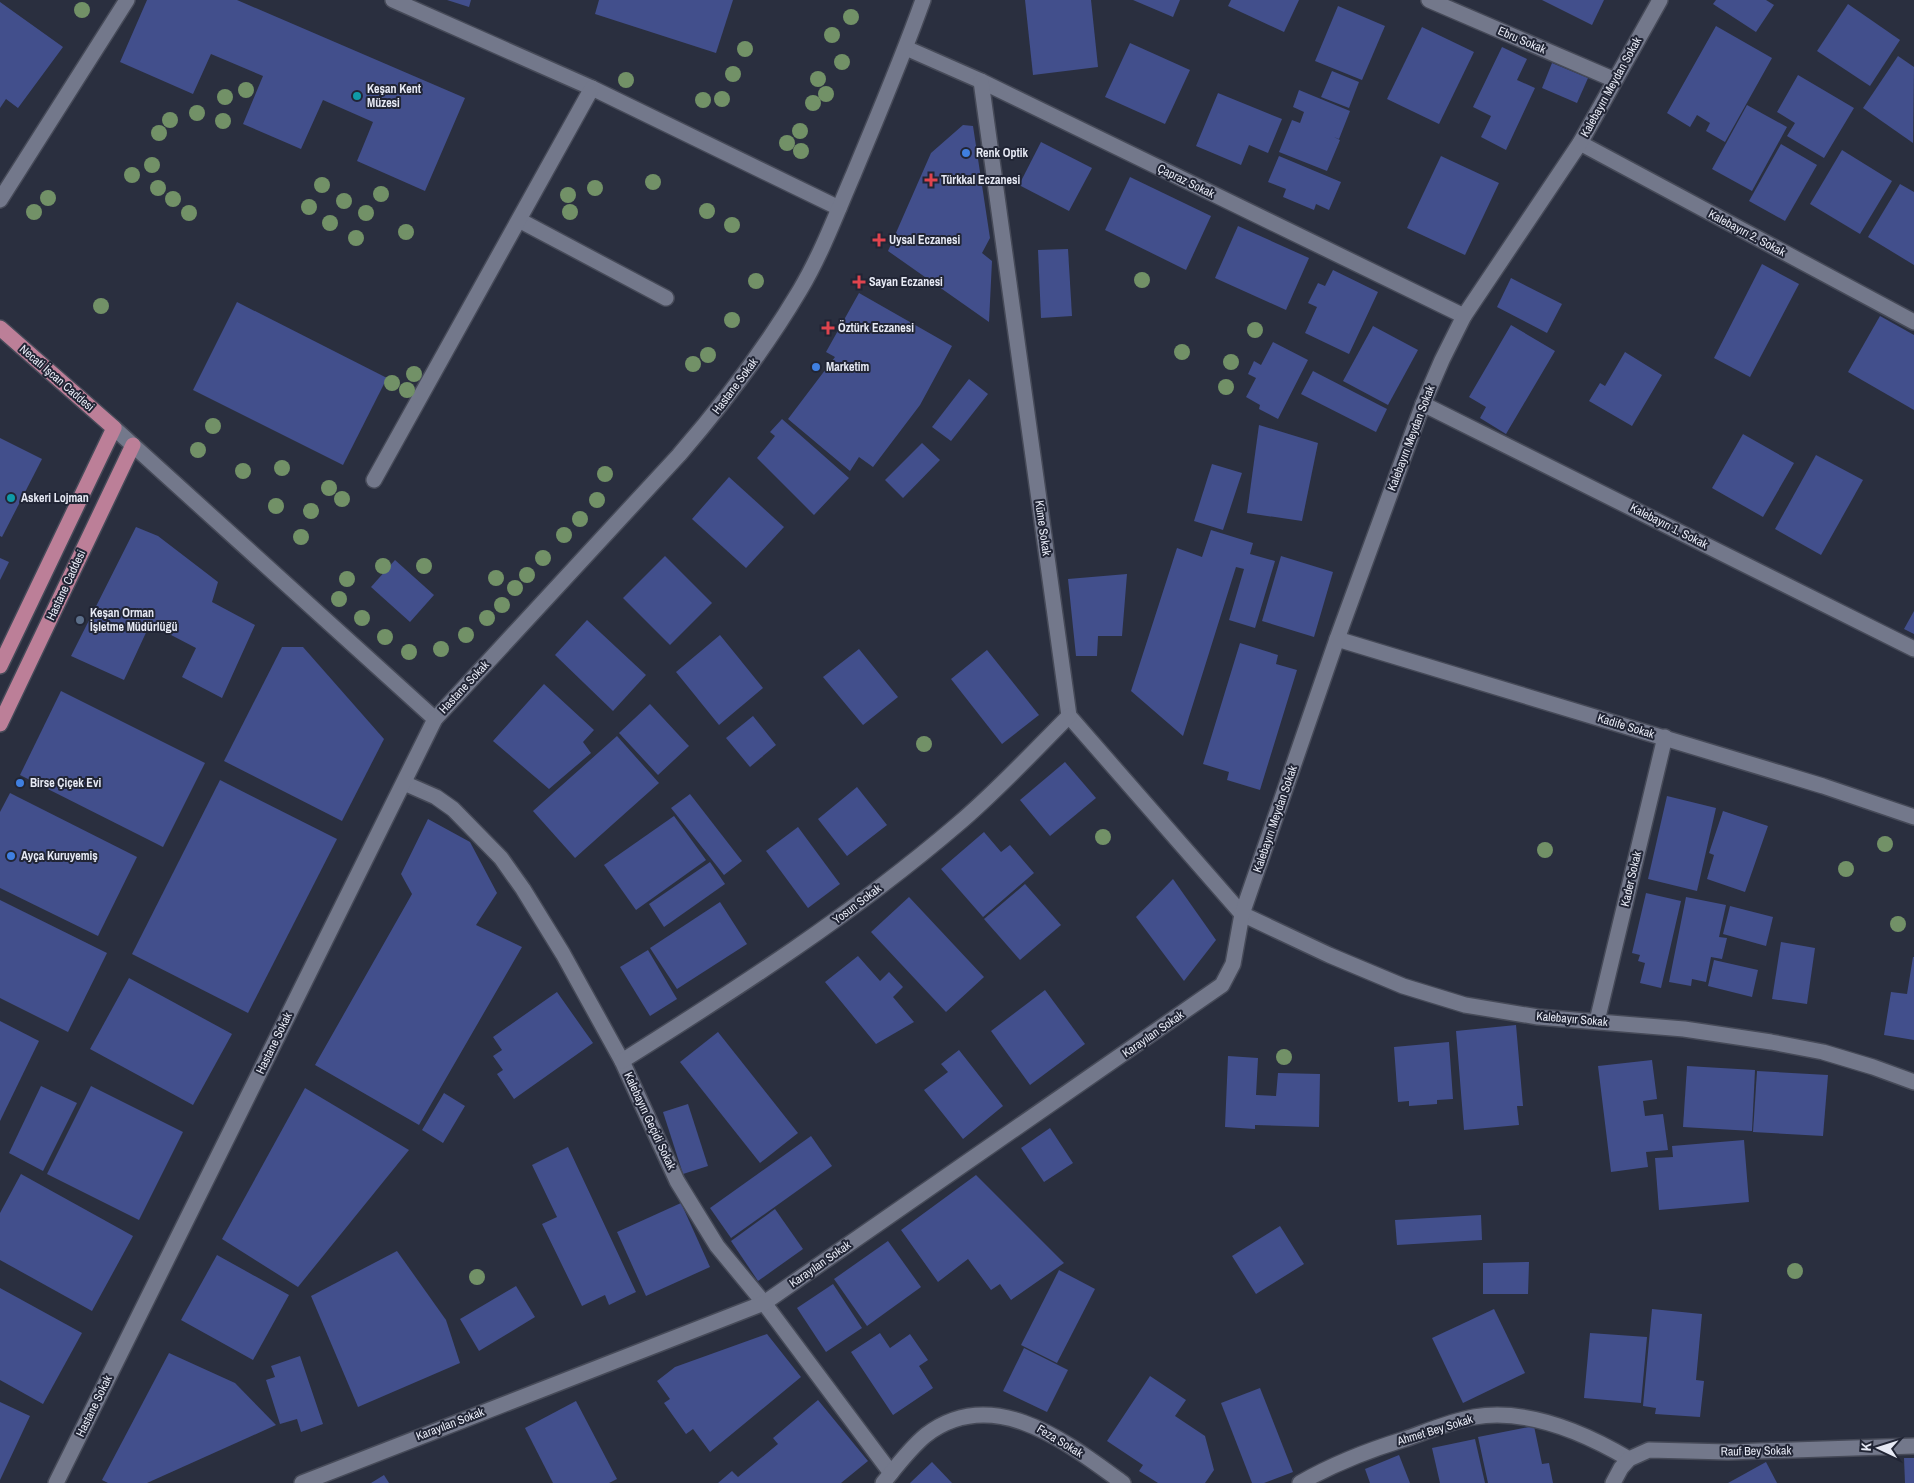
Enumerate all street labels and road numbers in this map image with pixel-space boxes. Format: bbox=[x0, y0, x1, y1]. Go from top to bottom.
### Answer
street label: Ebru Sokak bbox=[1495, 23, 1549, 57]
street label: Kalebayırı Meydan Sokak bbox=[1577, 34, 1645, 140]
street label: Çapraz Sokak bbox=[1155, 160, 1217, 202]
street label: Kalebayırı 2. Sokak bbox=[1706, 206, 1788, 260]
street label: Necati İşcan Caddesi bbox=[16, 341, 98, 415]
street label: Hastane Sokak bbox=[709, 354, 762, 417]
street label: Kalebayırı Meydan Sokak bbox=[1383, 383, 1439, 493]
street label: Küme Sokak bbox=[1031, 499, 1055, 557]
street label: Kalebayırı 1. Sokak bbox=[1627, 499, 1711, 553]
street label: Hastane Caddesi bbox=[43, 547, 89, 623]
street label: Hastane Sokak bbox=[435, 657, 493, 717]
street label: Kadife Sokak bbox=[1596, 710, 1656, 742]
street label: Kalebayırı Meydan Sokak bbox=[1249, 763, 1301, 875]
street label: Kader Sokak bbox=[1617, 850, 1645, 908]
street label: Yosun Sokak bbox=[829, 880, 885, 928]
street label: Karayılan Sokak bbox=[1119, 1007, 1187, 1061]
street label: Kalebayır Sokak bbox=[1536, 1008, 1608, 1030]
street label: Hastane Sokak bbox=[252, 1009, 296, 1076]
street label: Kalebayırı Geçidi Sokak bbox=[620, 1070, 680, 1173]
street label: Karayılan Sokak bbox=[786, 1237, 854, 1291]
street label: Hastane Sokak bbox=[72, 1372, 116, 1439]
street label: Karayılan Sokak bbox=[414, 1404, 486, 1444]
street label: Ahmet Bey Sokak bbox=[1394, 1411, 1475, 1449]
street label: Feza Sokak bbox=[1034, 1421, 1086, 1461]
street label: Rauf Bey Sokak bbox=[1721, 1442, 1791, 1460]

